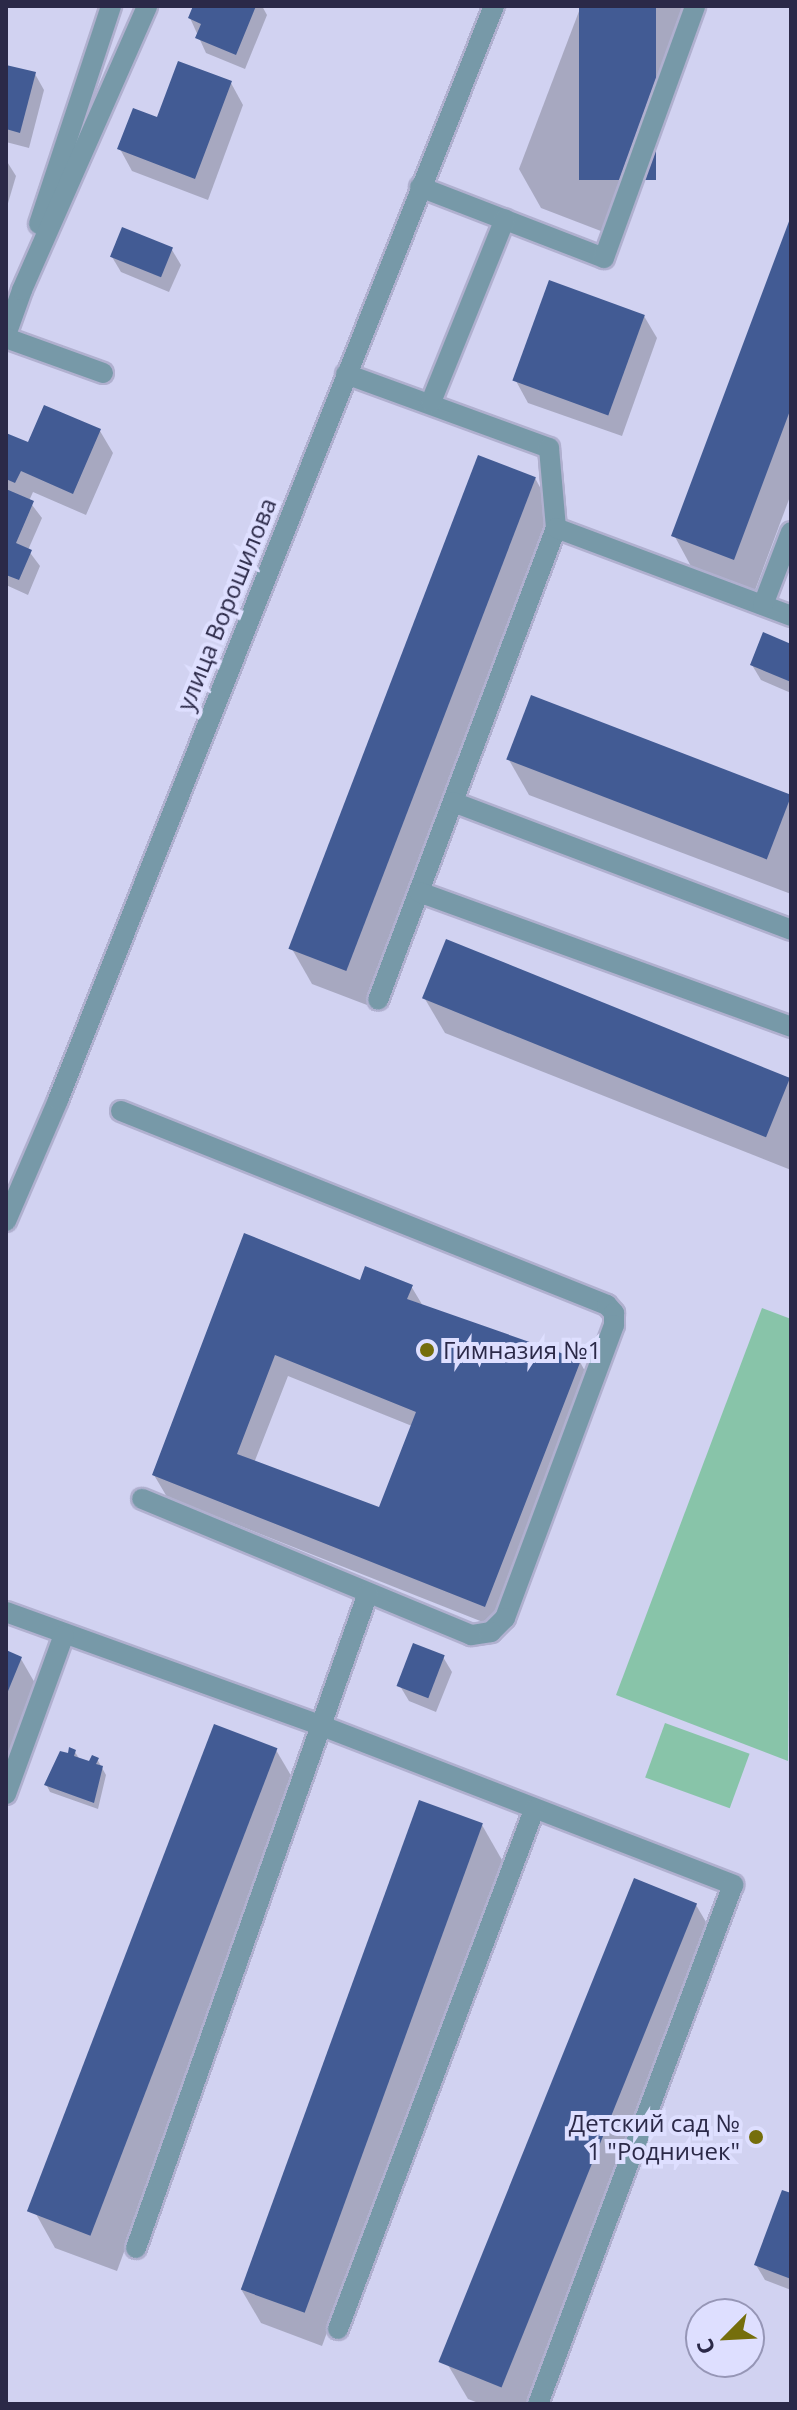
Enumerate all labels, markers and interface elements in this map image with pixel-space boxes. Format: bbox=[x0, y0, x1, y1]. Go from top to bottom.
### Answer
street label: улица Ворошилова bbox=[170, 494, 282, 714]
place label: Гимназия №1 bbox=[443, 1336, 601, 1364]
marker: Гимназия №1 bbox=[418, 1341, 436, 1359]
place label: Детский сад № 1 "Родничек" bbox=[569, 2109, 740, 2165]
marker: Детский сад № 1 "Родничек" bbox=[747, 2128, 765, 2146]
north arrow bbox=[685, 2298, 765, 2378]
text: С bbox=[688, 2334, 721, 2359]

